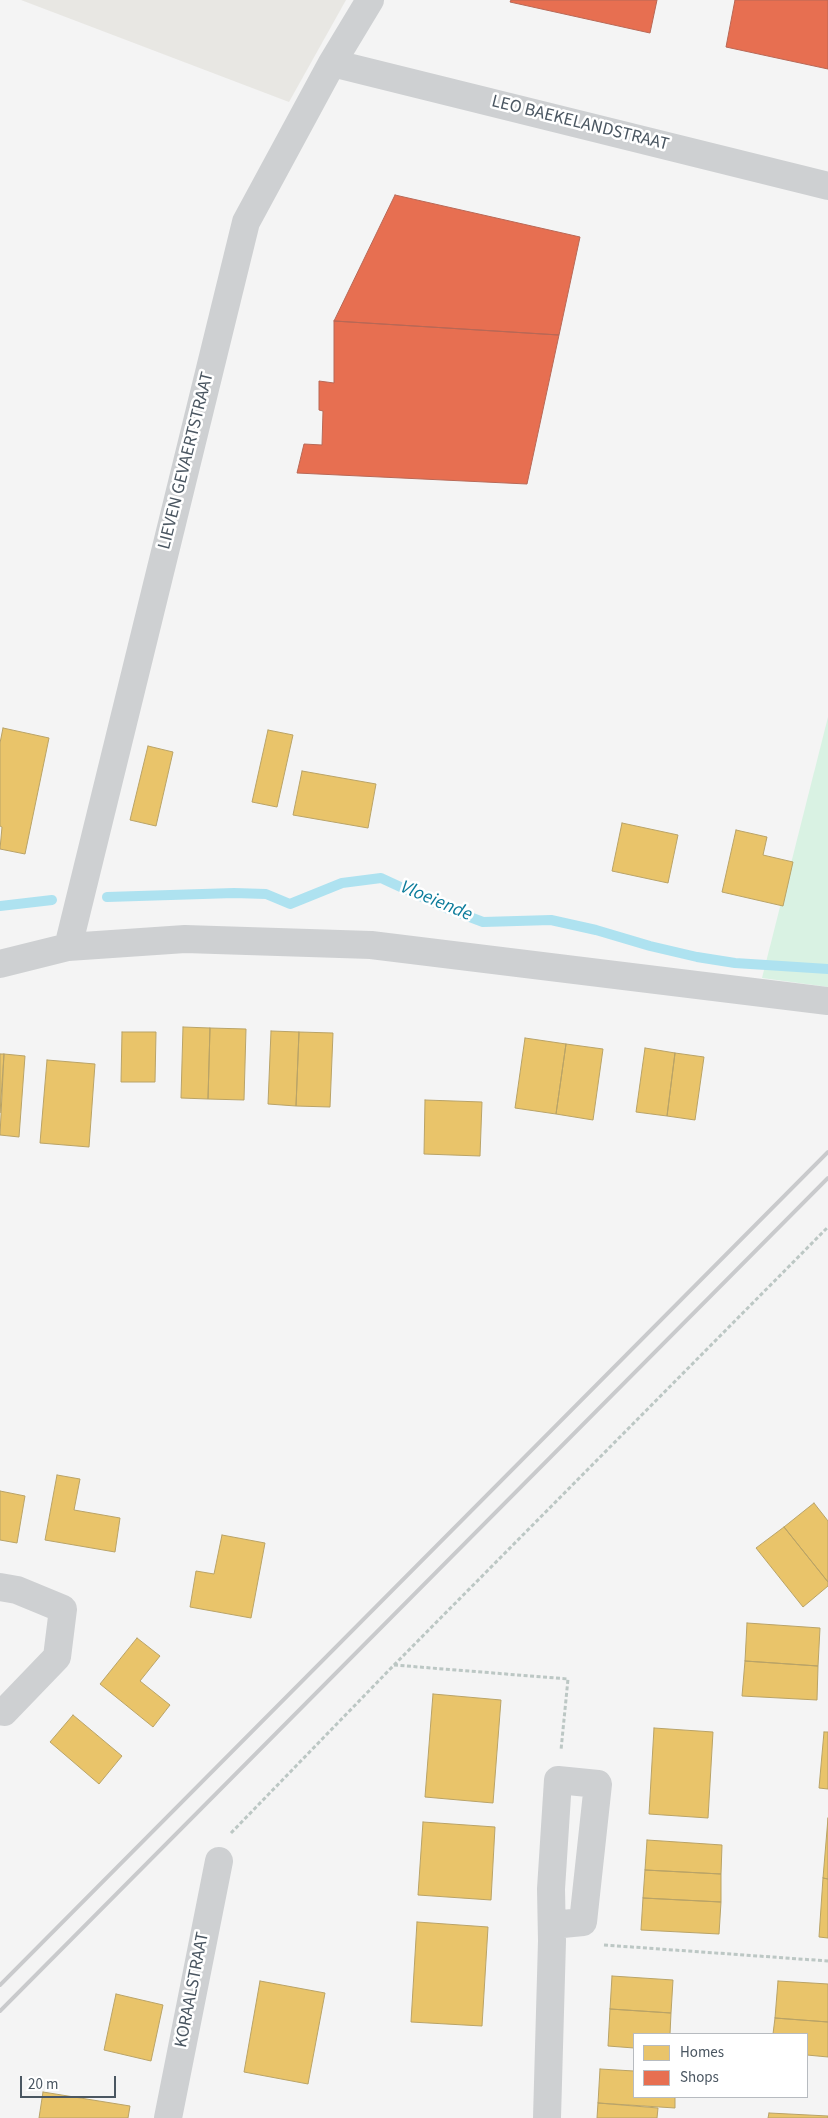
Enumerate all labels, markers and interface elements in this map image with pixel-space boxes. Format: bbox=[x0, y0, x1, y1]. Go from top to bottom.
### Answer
street label: LEO BAEKELANDSTRAAT bbox=[489, 92, 671, 156]
street label: LIEVEN GEVAERTSTRAAT bbox=[155, 370, 219, 552]
water label: Vloeiende bbox=[397, 877, 475, 927]
street label: KORAALSTRAAT bbox=[171, 1930, 215, 2050]
legend bbox=[633, 2033, 808, 2098]
text: Homes bbox=[680, 2042, 724, 2063]
scale bar bbox=[22, 2066, 119, 2098]
text: Shops bbox=[680, 2067, 719, 2088]
text: 20 m bbox=[28, 2074, 58, 2095]

